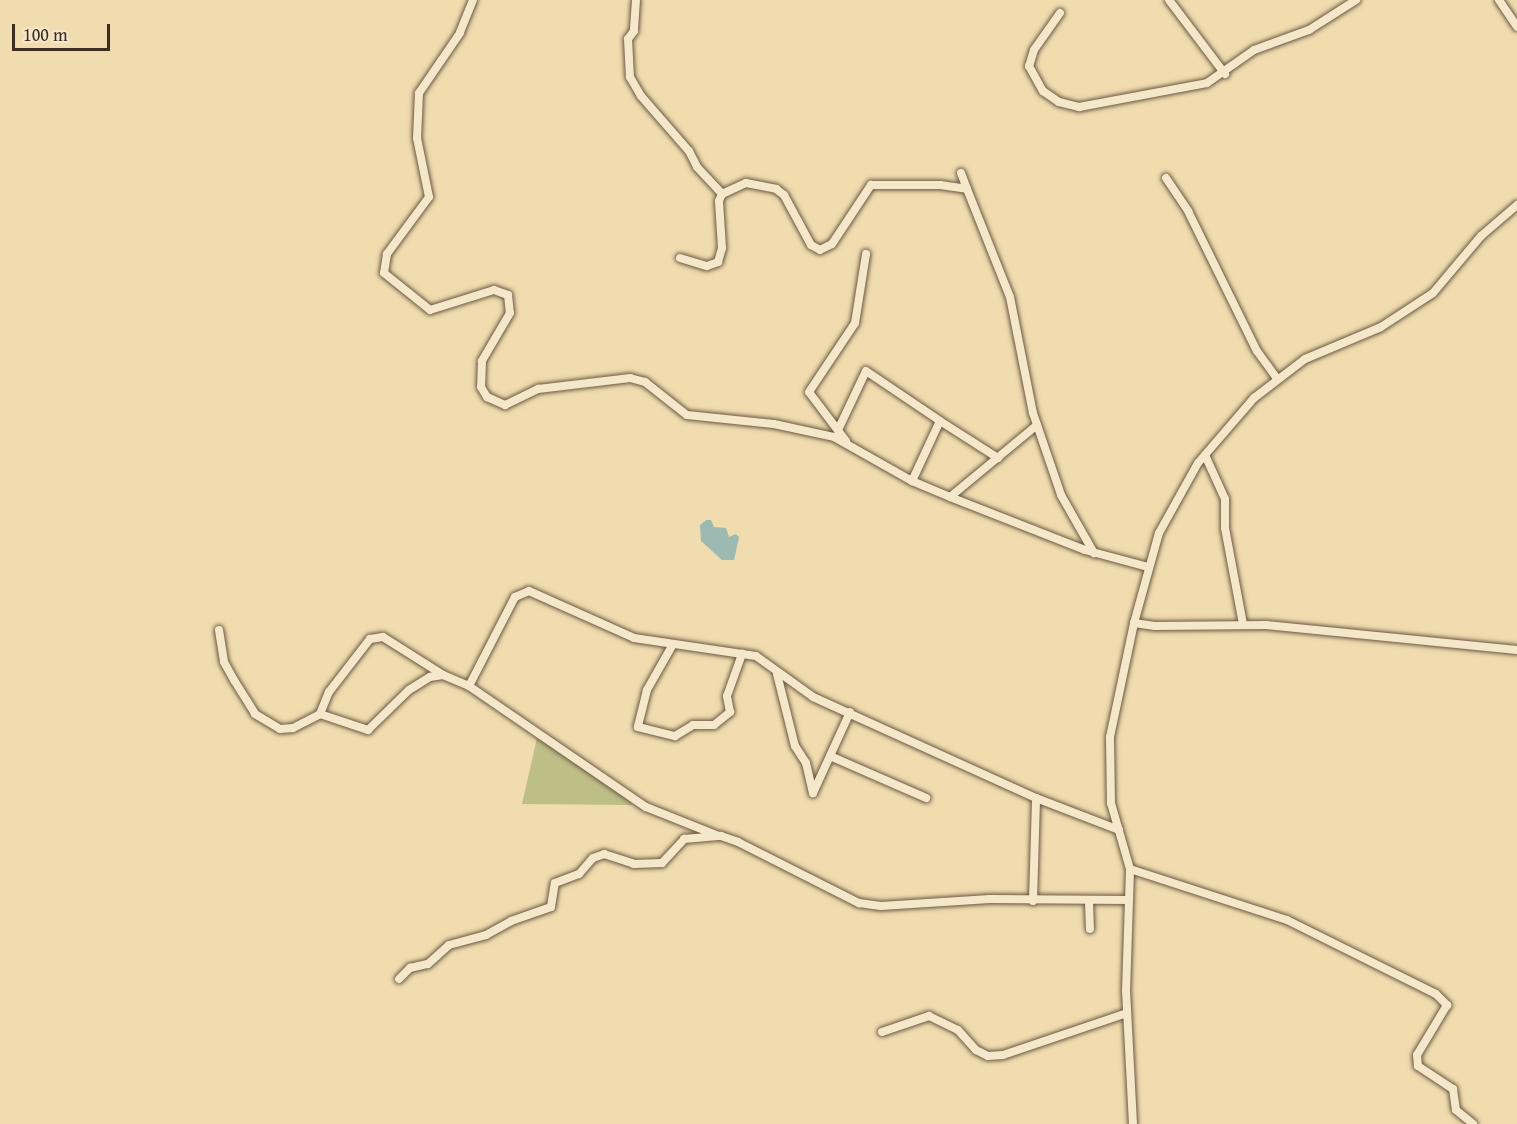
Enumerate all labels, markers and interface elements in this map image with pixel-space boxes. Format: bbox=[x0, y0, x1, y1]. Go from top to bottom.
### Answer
scale bar bbox=[15, 12, 112, 50]
text: 100 m bbox=[23, 21, 68, 48]

